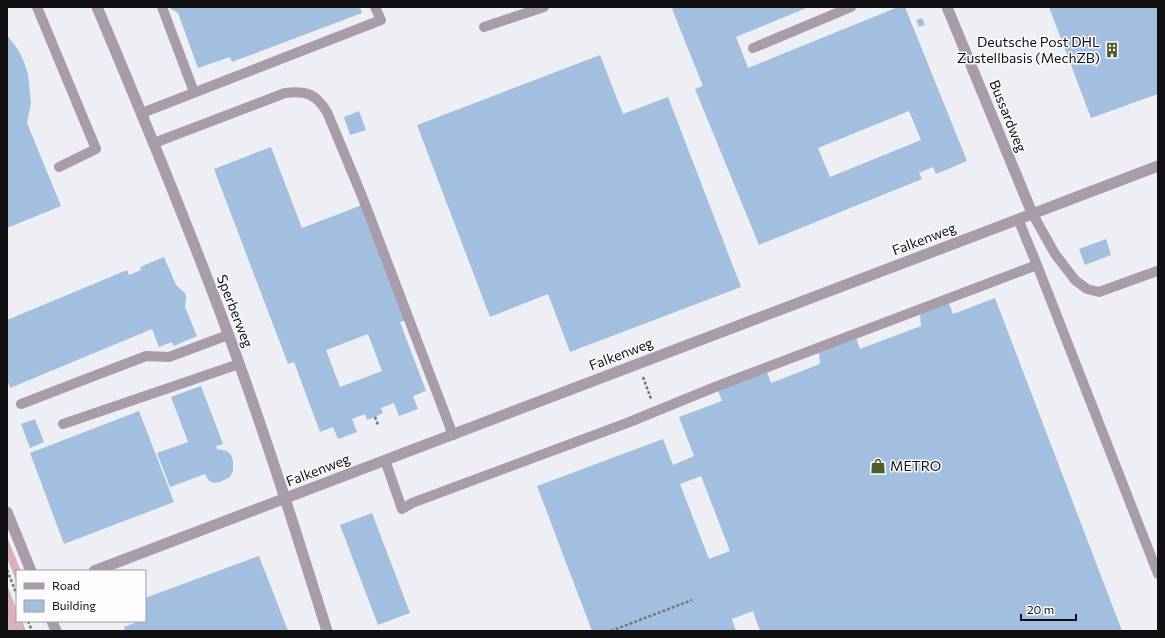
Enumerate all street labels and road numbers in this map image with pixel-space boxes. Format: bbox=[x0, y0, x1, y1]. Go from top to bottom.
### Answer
street label: Bussardweg bbox=[986, 77, 1031, 155]
street label: Falkenweg bbox=[889, 218, 959, 258]
street label: Sperberweg bbox=[214, 272, 257, 350]
street label: Falkenweg bbox=[586, 333, 656, 373]
street label: Falkenweg bbox=[283, 449, 353, 489]

